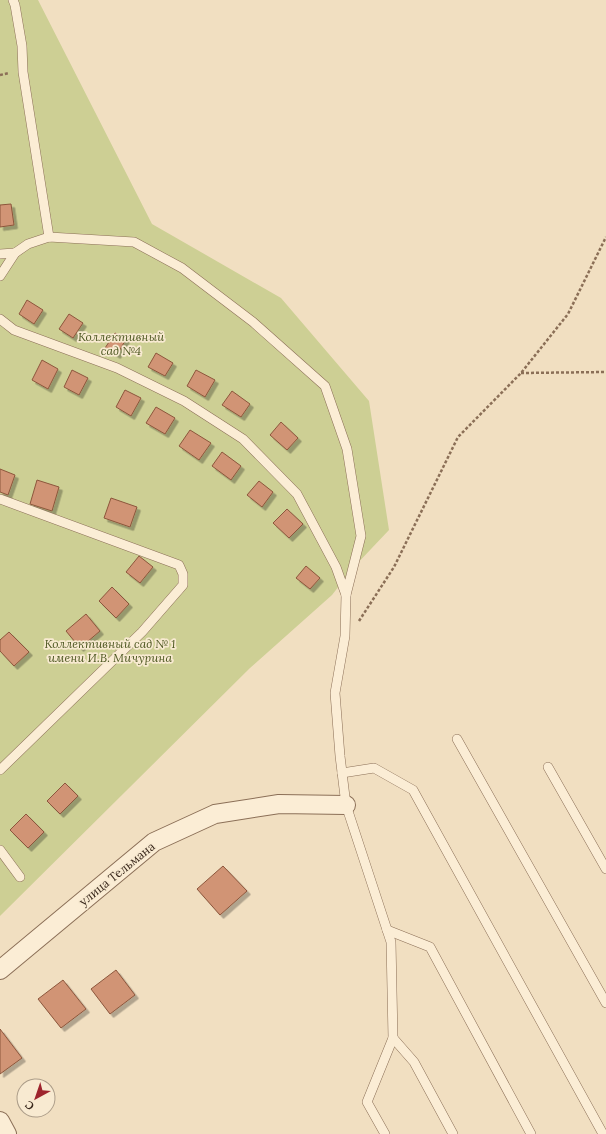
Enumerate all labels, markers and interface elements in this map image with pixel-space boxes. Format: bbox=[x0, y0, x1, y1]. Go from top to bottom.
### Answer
park label: Коллективный сад №4 bbox=[78, 329, 165, 358]
park label: Коллективный сад № 1 имени И.В. Мичурина bbox=[45, 636, 175, 665]
street label: улица Тельмана bbox=[76, 838, 158, 909]
north arrow bbox=[16, 1078, 56, 1118]
text: С bbox=[22, 1098, 37, 1113]

